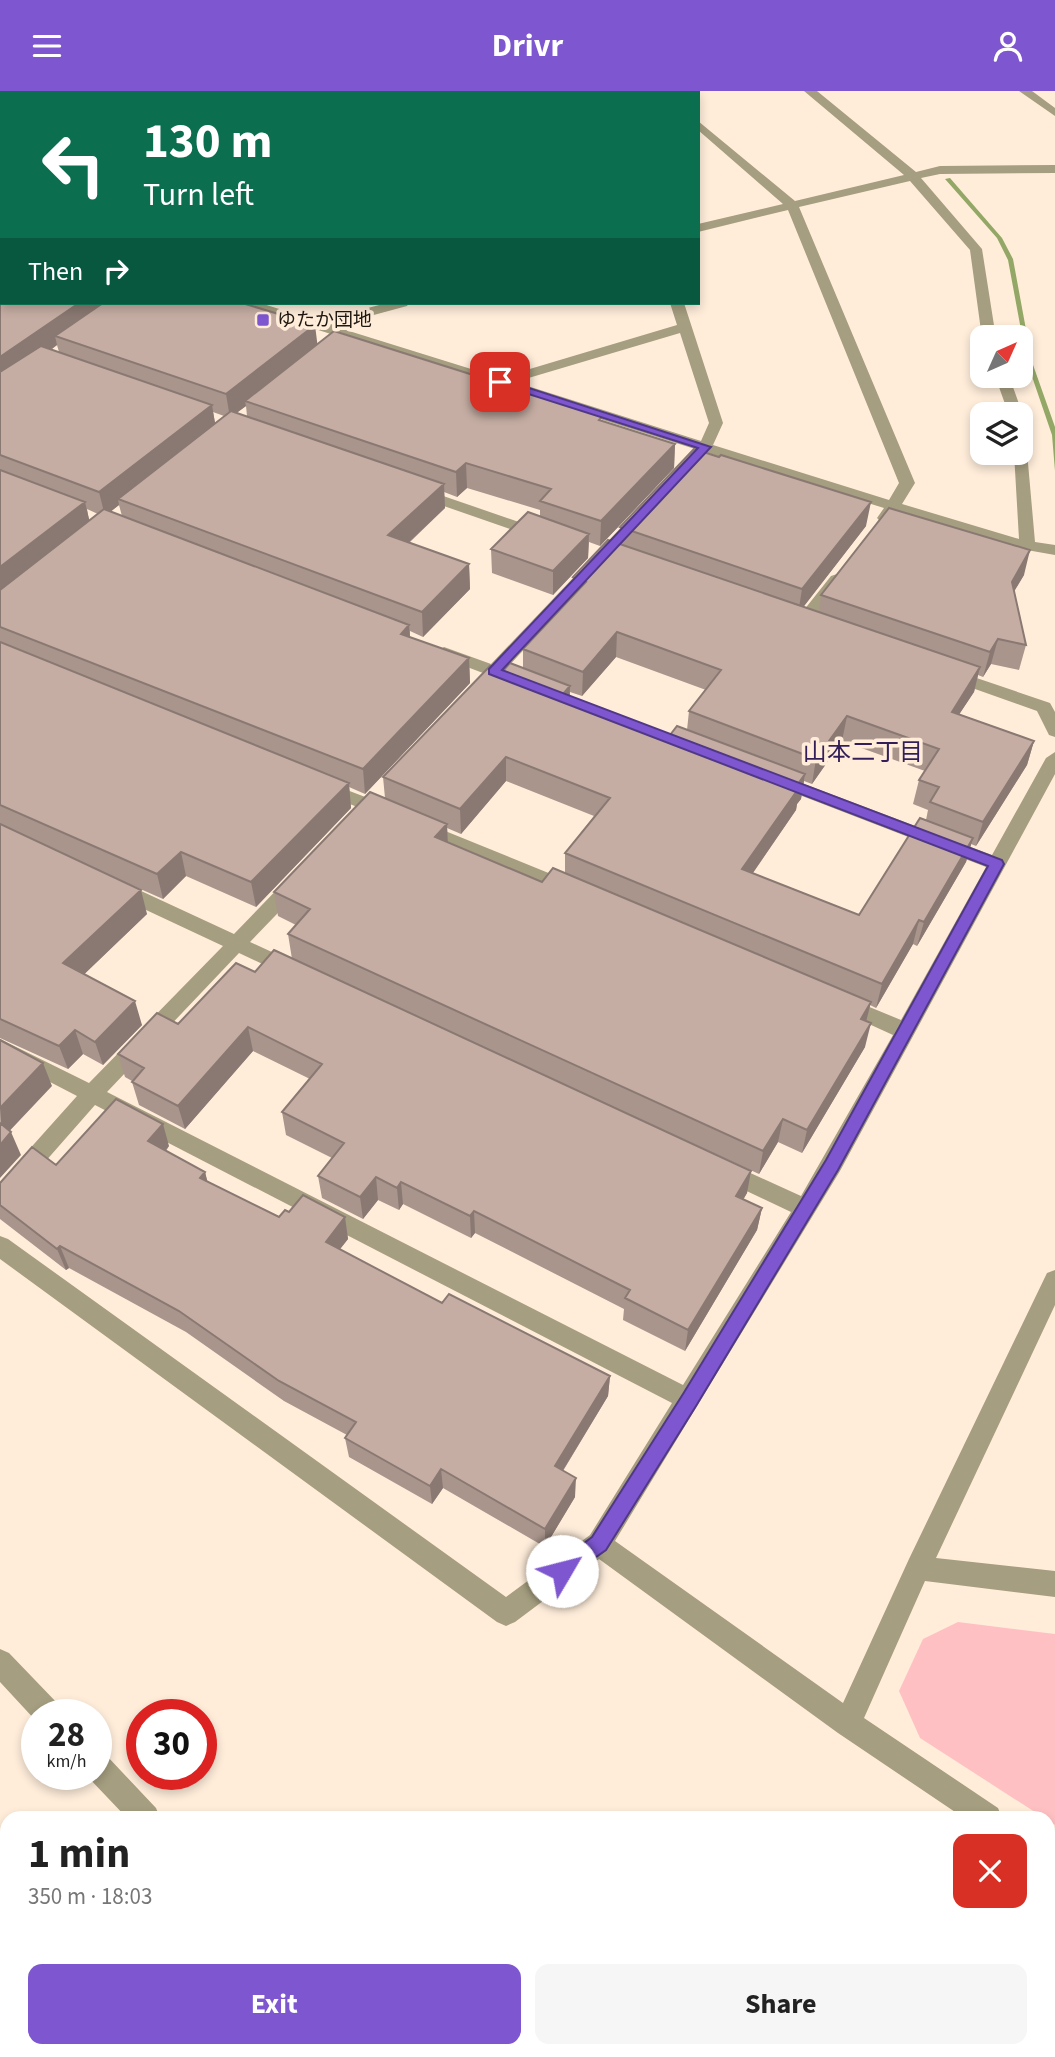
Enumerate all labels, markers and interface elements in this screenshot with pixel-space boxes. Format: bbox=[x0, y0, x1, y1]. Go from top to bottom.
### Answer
text: Drivr bbox=[492, 23, 563, 69]
icon: menu bbox=[28, 27, 66, 65]
icon: person bbox=[989, 27, 1027, 65]
text: 130 m bbox=[143, 107, 272, 177]
icon: left bbox=[28, 119, 119, 210]
text: Turn left bbox=[143, 172, 254, 218]
icon: right bbox=[97, 252, 135, 290]
text: Then bbox=[28, 253, 83, 290]
place label: ゆたか団地 bbox=[277, 307, 372, 334]
marker: ゆたか団地 bbox=[255, 312, 271, 328]
north arrow bbox=[970, 325, 1032, 389]
map controls bbox=[970, 325, 1033, 465]
pin bbox=[470, 352, 530, 412]
icon: arrive bbox=[481, 363, 519, 401]
button: layers bbox=[970, 402, 1033, 465]
district label: 山本二丁目 bbox=[803, 735, 923, 770]
position arrow bbox=[525, 1534, 599, 1608]
speed limit sign: 30 bbox=[126, 1699, 217, 1790]
text: 28 bbox=[48, 1710, 85, 1760]
text: km/h bbox=[47, 1749, 86, 1774]
text: 1 min bbox=[28, 1824, 130, 1884]
button: close bbox=[953, 1834, 1027, 1908]
text: 350 m · 18:03 bbox=[28, 1880, 152, 1913]
button: Exit bbox=[28, 1964, 521, 2044]
button: Share bbox=[535, 1964, 1027, 2044]

